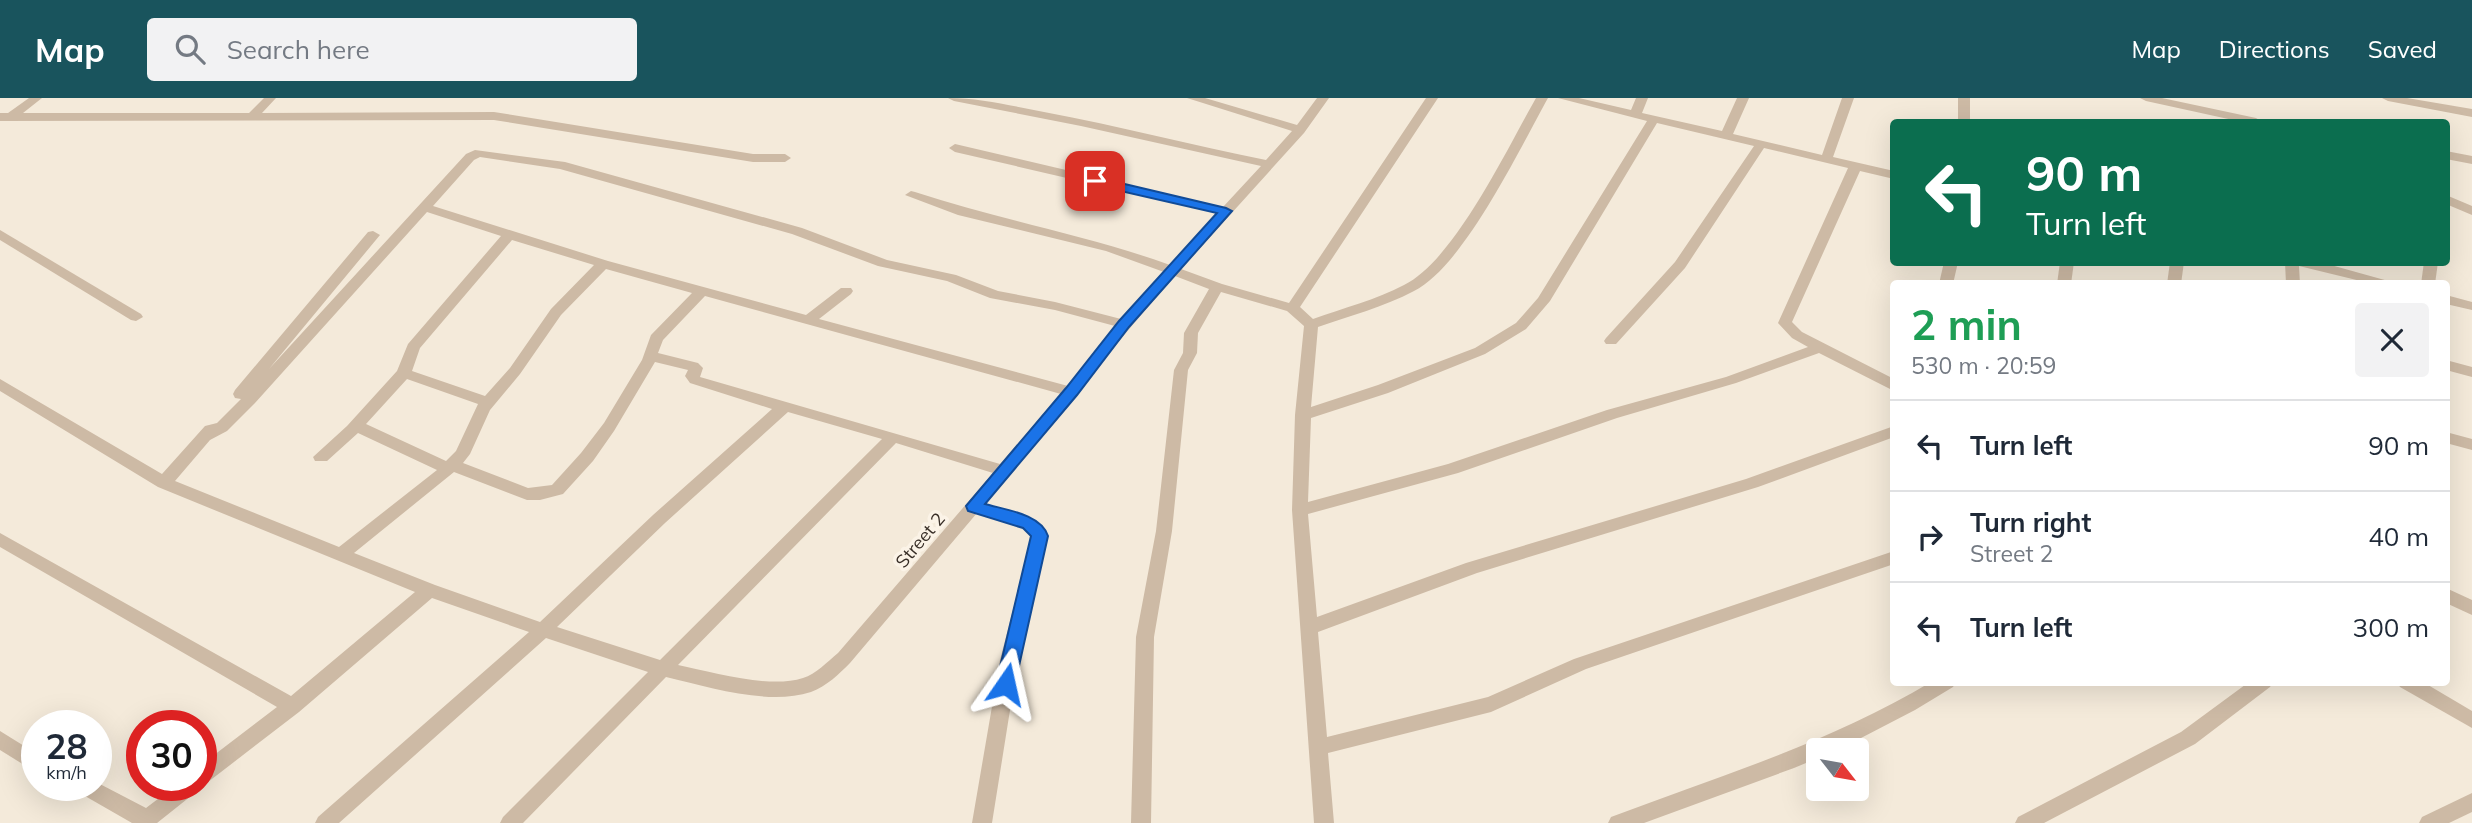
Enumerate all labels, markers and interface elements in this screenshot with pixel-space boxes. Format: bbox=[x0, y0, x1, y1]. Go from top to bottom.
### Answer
search box bbox=[147, 18, 637, 81]
text: Map bbox=[35, 29, 105, 70]
icon: search bbox=[171, 30, 209, 68]
text: Search here bbox=[227, 33, 370, 66]
text: Map bbox=[2131, 34, 2181, 64]
text: Directions bbox=[2219, 34, 2330, 64]
text: Saved bbox=[2368, 34, 2437, 64]
text: 90 m bbox=[2026, 142, 2142, 203]
icon: left bbox=[1911, 147, 2002, 238]
pin bbox=[1065, 151, 1125, 211]
icon: arrive bbox=[1076, 162, 1114, 200]
text: Turn left bbox=[2026, 203, 2146, 243]
text: 2 min bbox=[1911, 298, 2022, 351]
button: close bbox=[2355, 303, 2429, 377]
text: 530 m · 20:59 bbox=[1911, 351, 2056, 380]
icon: left bbox=[1911, 427, 1949, 465]
text: Turn left bbox=[1970, 429, 2072, 462]
text: 90 m bbox=[2368, 429, 2429, 462]
text: Turn right bbox=[1970, 506, 2091, 539]
street label: Street 2 bbox=[890, 508, 950, 572]
icon: right bbox=[1911, 518, 1949, 556]
text: 40 m bbox=[2368, 520, 2429, 553]
text: Street 2 bbox=[1970, 539, 2053, 568]
icon: left bbox=[1911, 609, 1949, 647]
text: Turn left bbox=[1970, 611, 2072, 644]
text: 300 m bbox=[2353, 611, 2429, 644]
position arrow bbox=[969, 647, 1043, 721]
speed limit sign: 30 bbox=[126, 710, 217, 801]
text: 28 bbox=[45, 724, 88, 768]
north arrow bbox=[1806, 738, 1869, 802]
map controls bbox=[1806, 738, 1869, 801]
text: km/h bbox=[46, 761, 87, 784]

